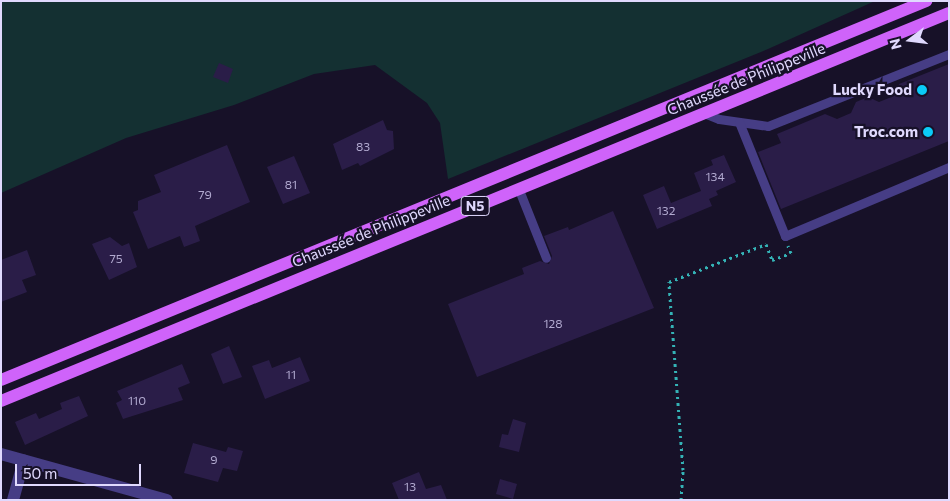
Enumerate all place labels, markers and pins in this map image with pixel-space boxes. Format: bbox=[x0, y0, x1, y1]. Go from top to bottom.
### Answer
place label: Lucky Food bbox=[833, 81, 912, 99]
marker: Lucky Food bbox=[916, 84, 928, 96]
place label: Troc.com bbox=[854, 123, 918, 141]
marker: Troc.com bbox=[922, 126, 934, 138]

